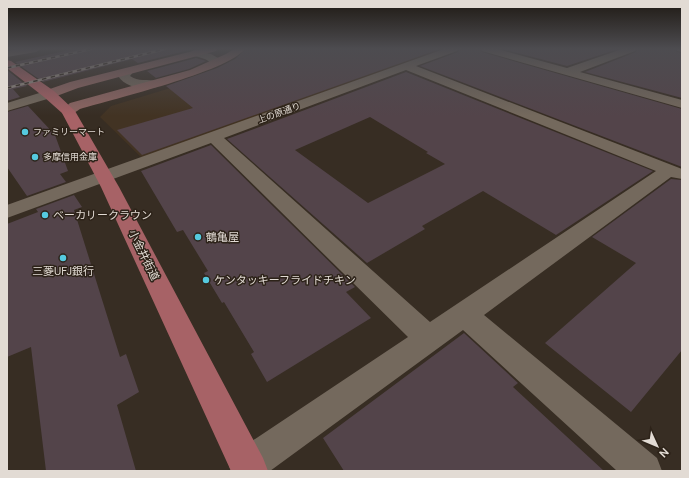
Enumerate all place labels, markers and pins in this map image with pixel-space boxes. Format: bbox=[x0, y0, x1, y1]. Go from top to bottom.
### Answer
place label: ファミリーマート bbox=[33, 126, 105, 138]
marker: ファミリーマート bbox=[20, 127, 30, 137]
place label: 多摩信用金庫 bbox=[43, 151, 97, 163]
marker: 多摩信用金庫 bbox=[30, 152, 40, 162]
place label: ベーカリークラウン bbox=[53, 208, 152, 222]
marker: ベーカリークラウン bbox=[40, 210, 50, 220]
place label: 鶴亀屋 bbox=[206, 230, 239, 244]
marker: 鶴亀屋 bbox=[193, 232, 203, 242]
marker: 三菱UFJ銀行 bbox=[58, 253, 68, 263]
place label: 三菱UFJ銀行 bbox=[32, 264, 94, 278]
place label: ケンタッキーフライドチキン bbox=[214, 273, 356, 287]
marker: ケンタッキーフライドチキン bbox=[201, 275, 211, 285]

